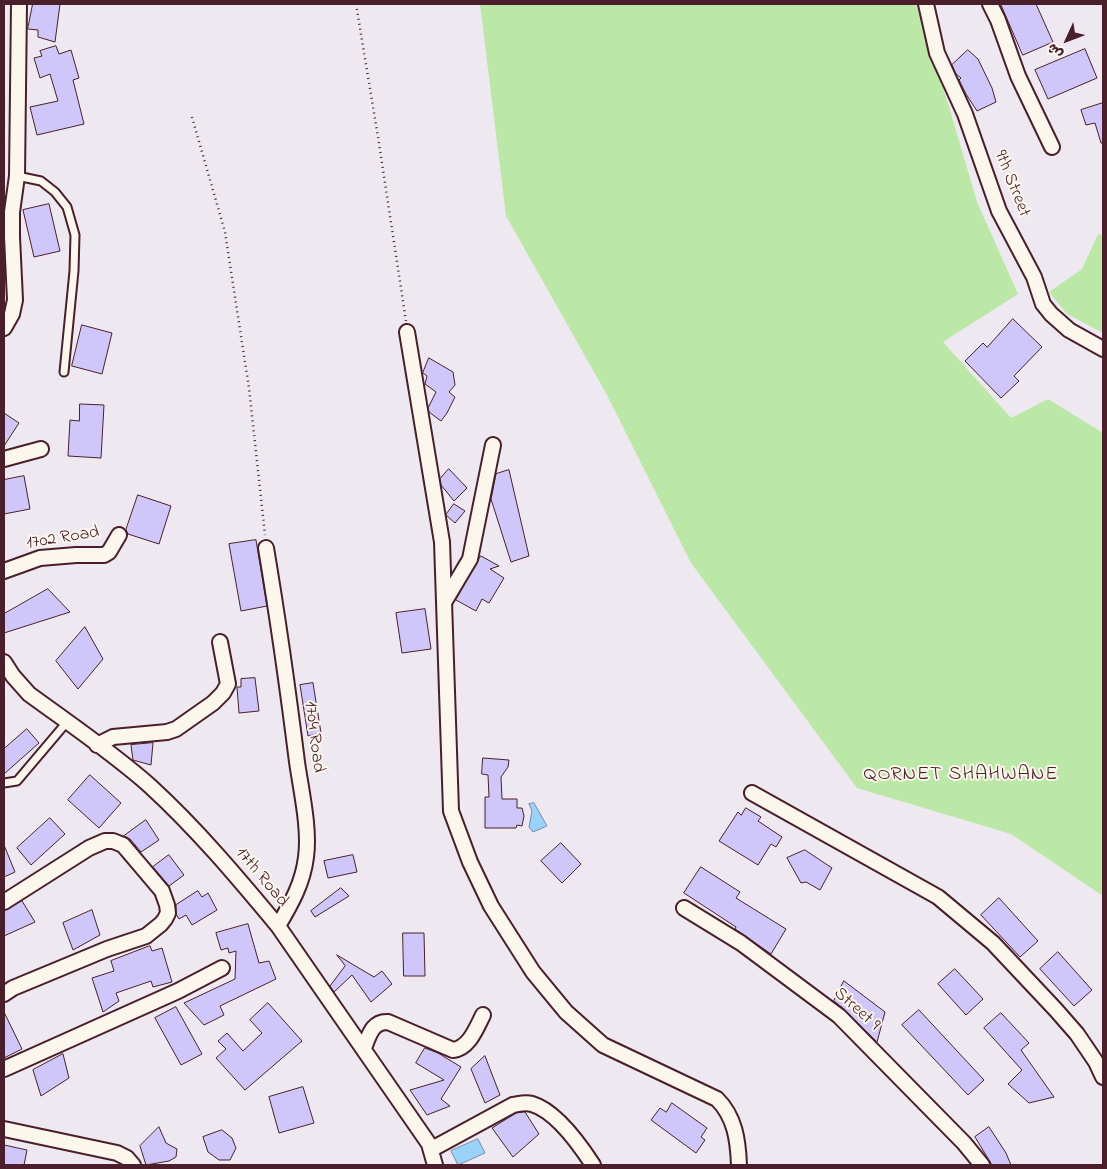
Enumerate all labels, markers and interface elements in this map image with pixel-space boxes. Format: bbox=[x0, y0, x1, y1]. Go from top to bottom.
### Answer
north arrow bbox=[1042, 15, 1092, 65]
text: ش bbox=[1043, 38, 1069, 63]
street label: 9th Street bbox=[988, 148, 1034, 220]
street label: 1702 Road bbox=[25, 523, 101, 555]
street label: 1704 Road bbox=[298, 700, 328, 774]
district label: QORNET SHAHWANE bbox=[862, 764, 1060, 788]
street label: 17th Road bbox=[230, 844, 292, 912]
street label: Street 9 bbox=[828, 983, 884, 1037]

